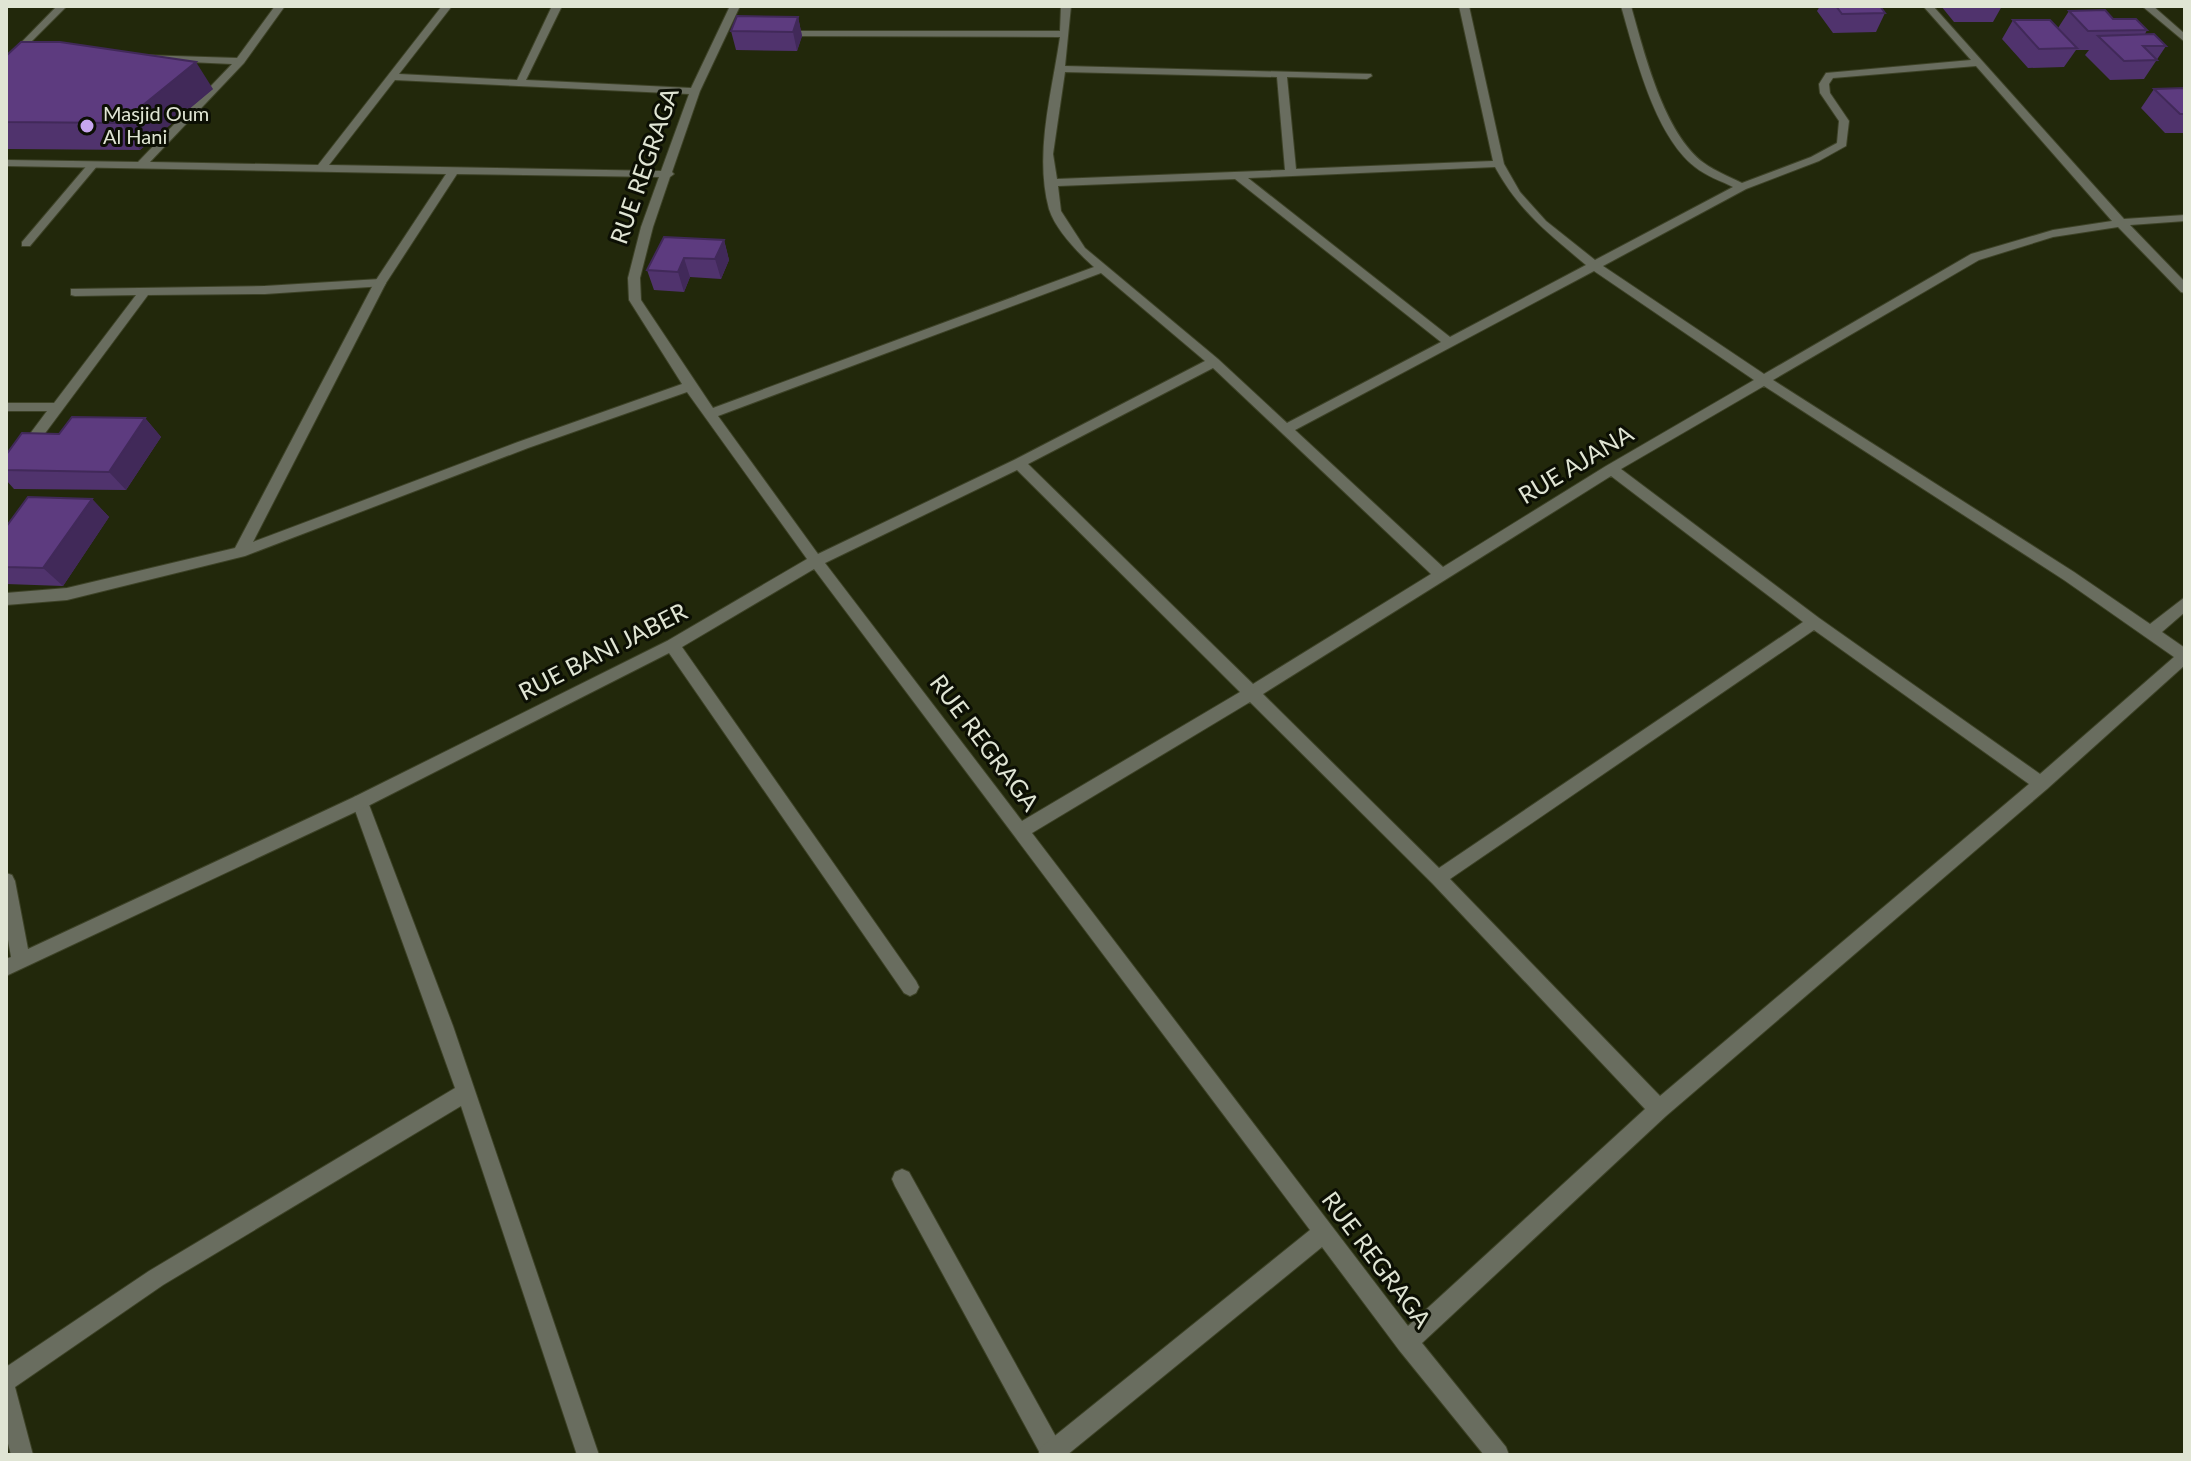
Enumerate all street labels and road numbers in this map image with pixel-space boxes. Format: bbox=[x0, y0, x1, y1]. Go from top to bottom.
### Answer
street label: RUE REGRAGA bbox=[603, 83, 684, 247]
street label: RUE AJANA bbox=[1513, 418, 1639, 509]
street label: RUE BANI JABER bbox=[513, 596, 691, 706]
street label: RUE REGRAGA bbox=[925, 668, 1046, 817]
street label: RUE REGRAGA bbox=[1317, 1185, 1438, 1334]

